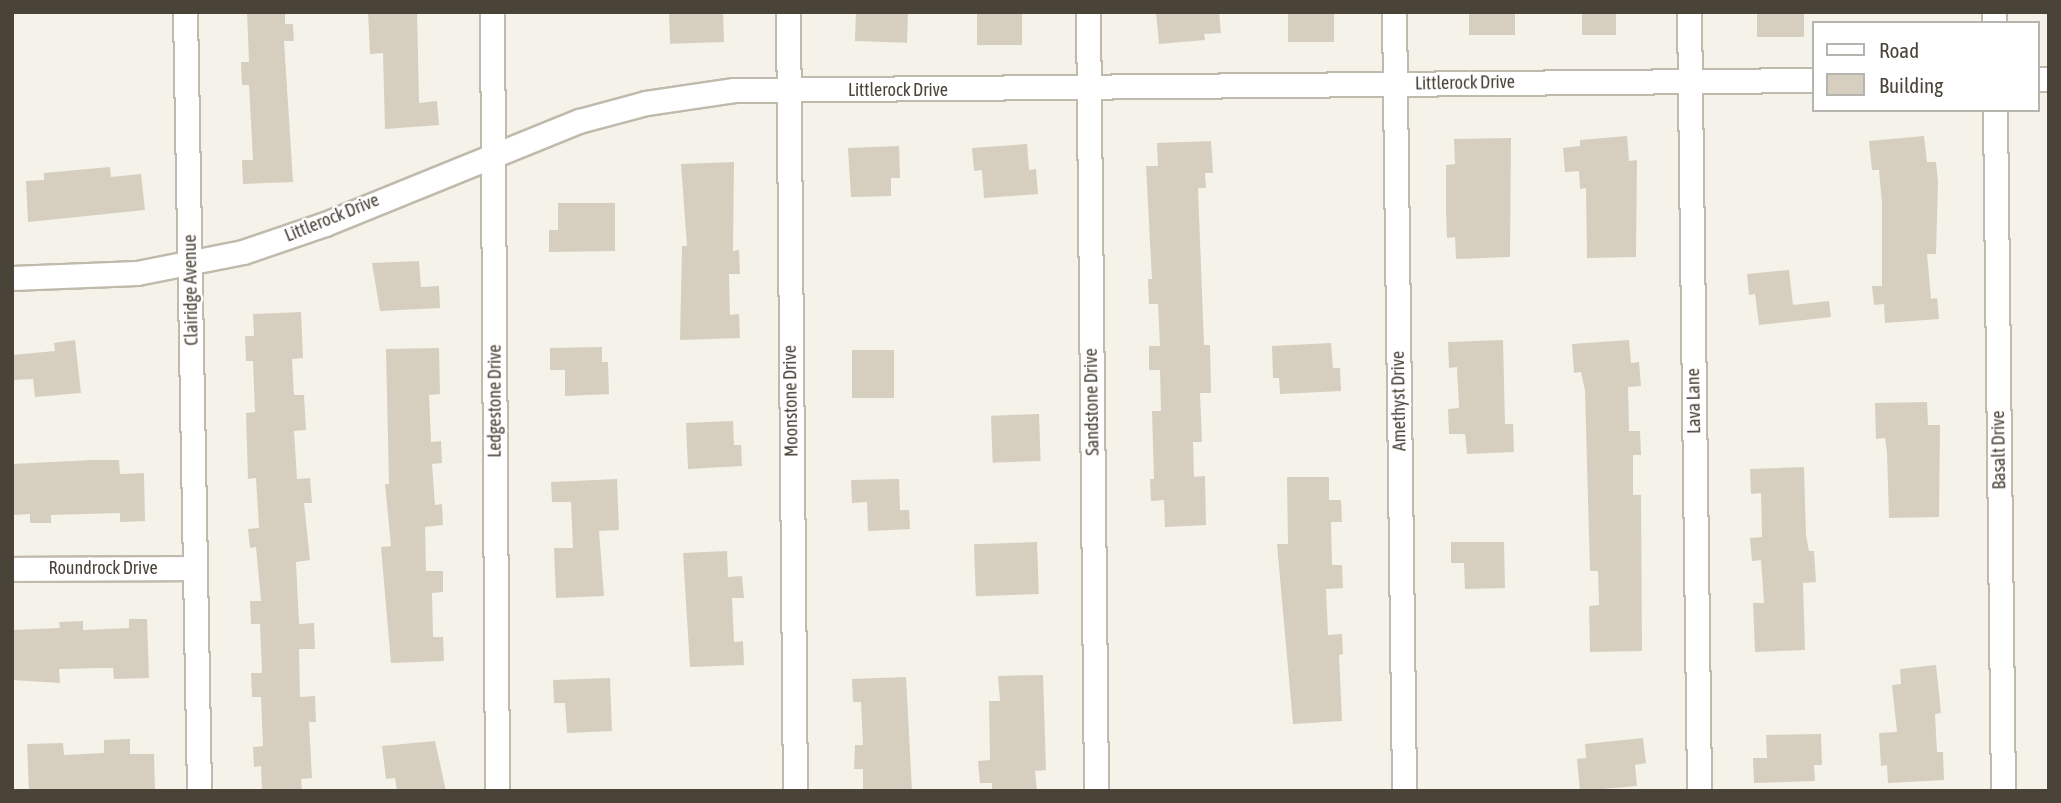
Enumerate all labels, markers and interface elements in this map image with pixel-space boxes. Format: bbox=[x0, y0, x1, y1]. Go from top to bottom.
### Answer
legend bbox=[1812, 21, 2040, 112]
text: Road bbox=[1879, 38, 1919, 62]
street label: Littlerock Drive bbox=[1415, 71, 1515, 95]
text: Building bbox=[1879, 73, 1943, 97]
street label: Littlerock Drive bbox=[848, 79, 948, 101]
street label: Littlerock Drive bbox=[282, 189, 382, 247]
street label: Clairidge Avenue bbox=[179, 234, 203, 346]
street label: Ledgestone Drive bbox=[484, 344, 506, 458]
street label: Moonstone Drive bbox=[779, 345, 803, 457]
street label: Sandstone Drive bbox=[1080, 348, 1104, 456]
street label: Amethyst Drive bbox=[1387, 351, 1411, 451]
street label: Lava Lane bbox=[1683, 368, 1705, 434]
street label: Basalt Drive bbox=[1988, 410, 2010, 490]
street label: Roundrock Drive bbox=[48, 557, 158, 579]

